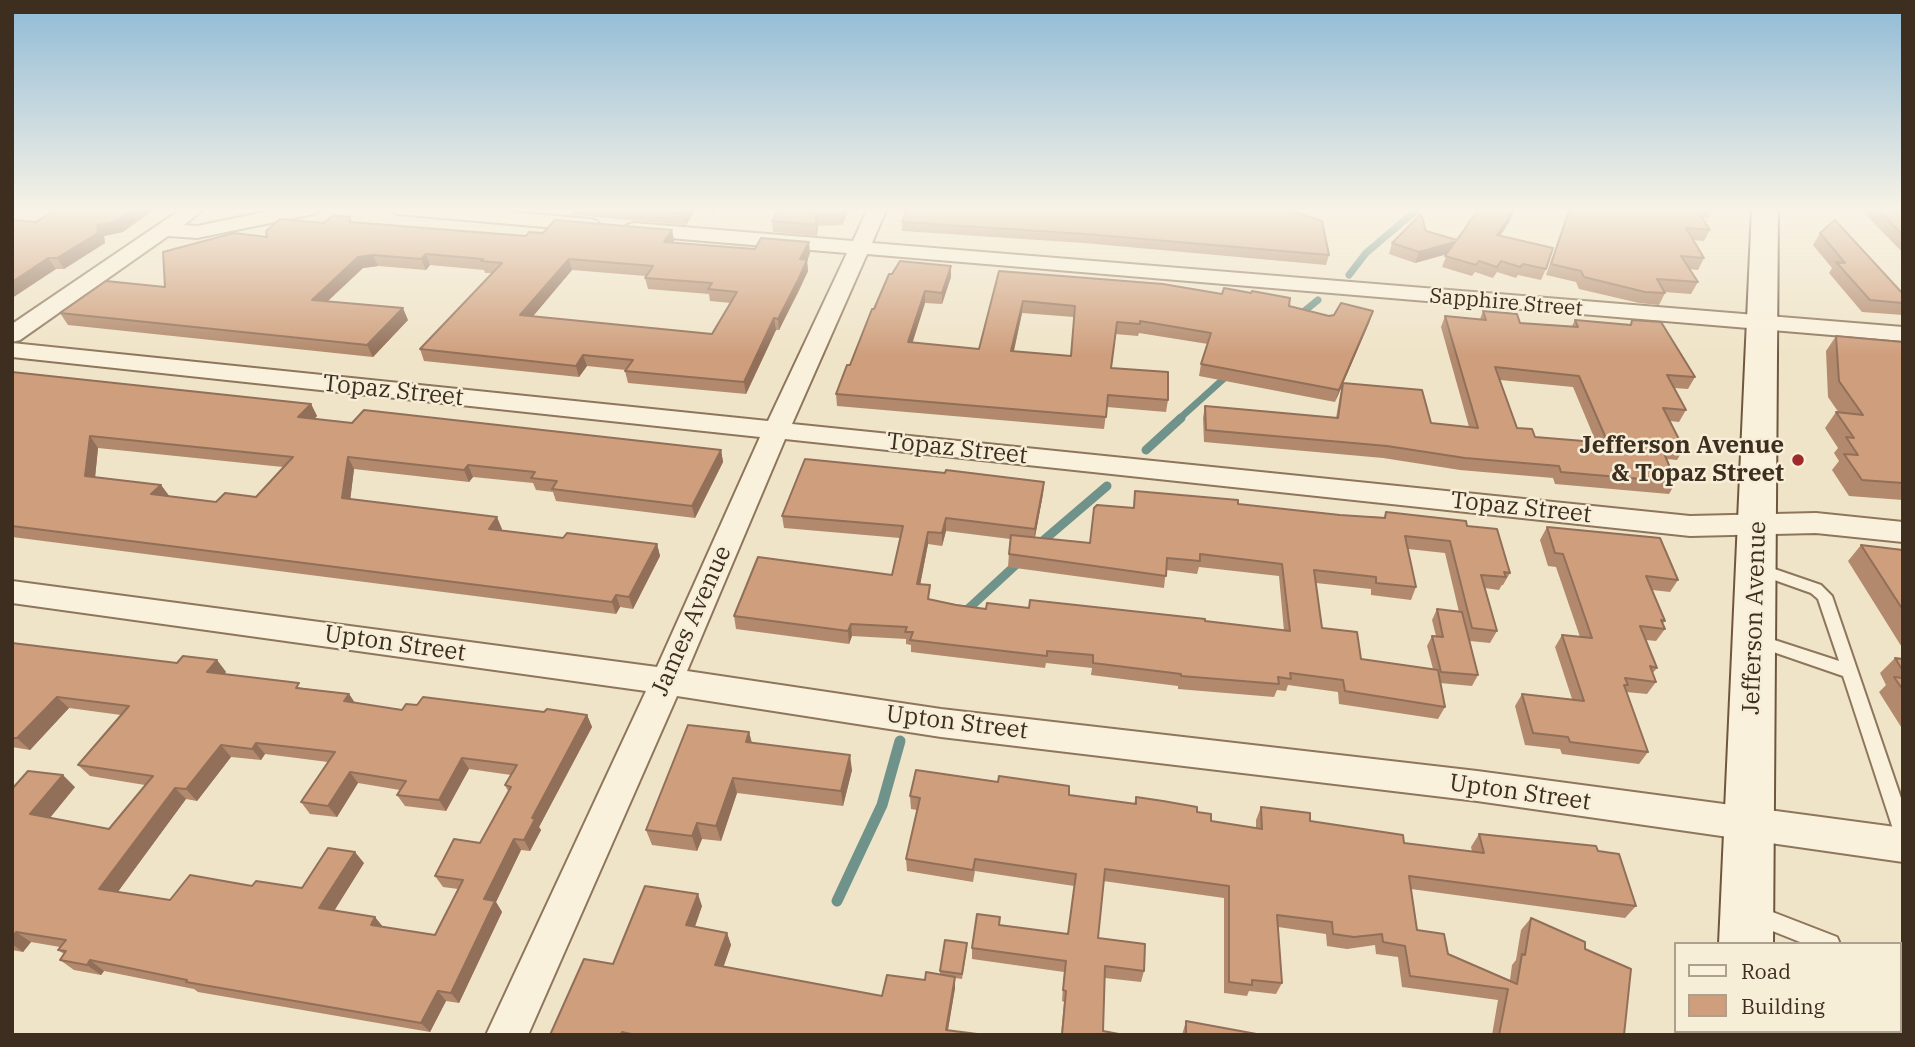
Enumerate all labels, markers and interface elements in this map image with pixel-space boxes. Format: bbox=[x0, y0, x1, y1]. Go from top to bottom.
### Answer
street label: Sapphire Street bbox=[1428, 284, 1584, 322]
street label: Topaz Street bbox=[321, 369, 465, 413]
street label: Topaz Street bbox=[885, 427, 1029, 471]
place label: Jefferson Avenue & Topaz Street bbox=[1580, 432, 1784, 488]
marker: Jefferson Avenue & Topaz Street bbox=[1790, 452, 1806, 468]
street label: Topaz Street bbox=[1449, 486, 1593, 530]
street label: Jefferson Avenue bbox=[1737, 521, 1773, 715]
street label: James Avenue bbox=[646, 541, 738, 701]
street label: Upton Street bbox=[322, 620, 468, 668]
street label: Upton Street bbox=[884, 700, 1030, 746]
street label: Upton Street bbox=[1447, 769, 1593, 817]
legend bbox=[1674, 942, 1901, 1033]
text: Road bbox=[1741, 957, 1791, 985]
text: Building bbox=[1741, 992, 1825, 1020]

